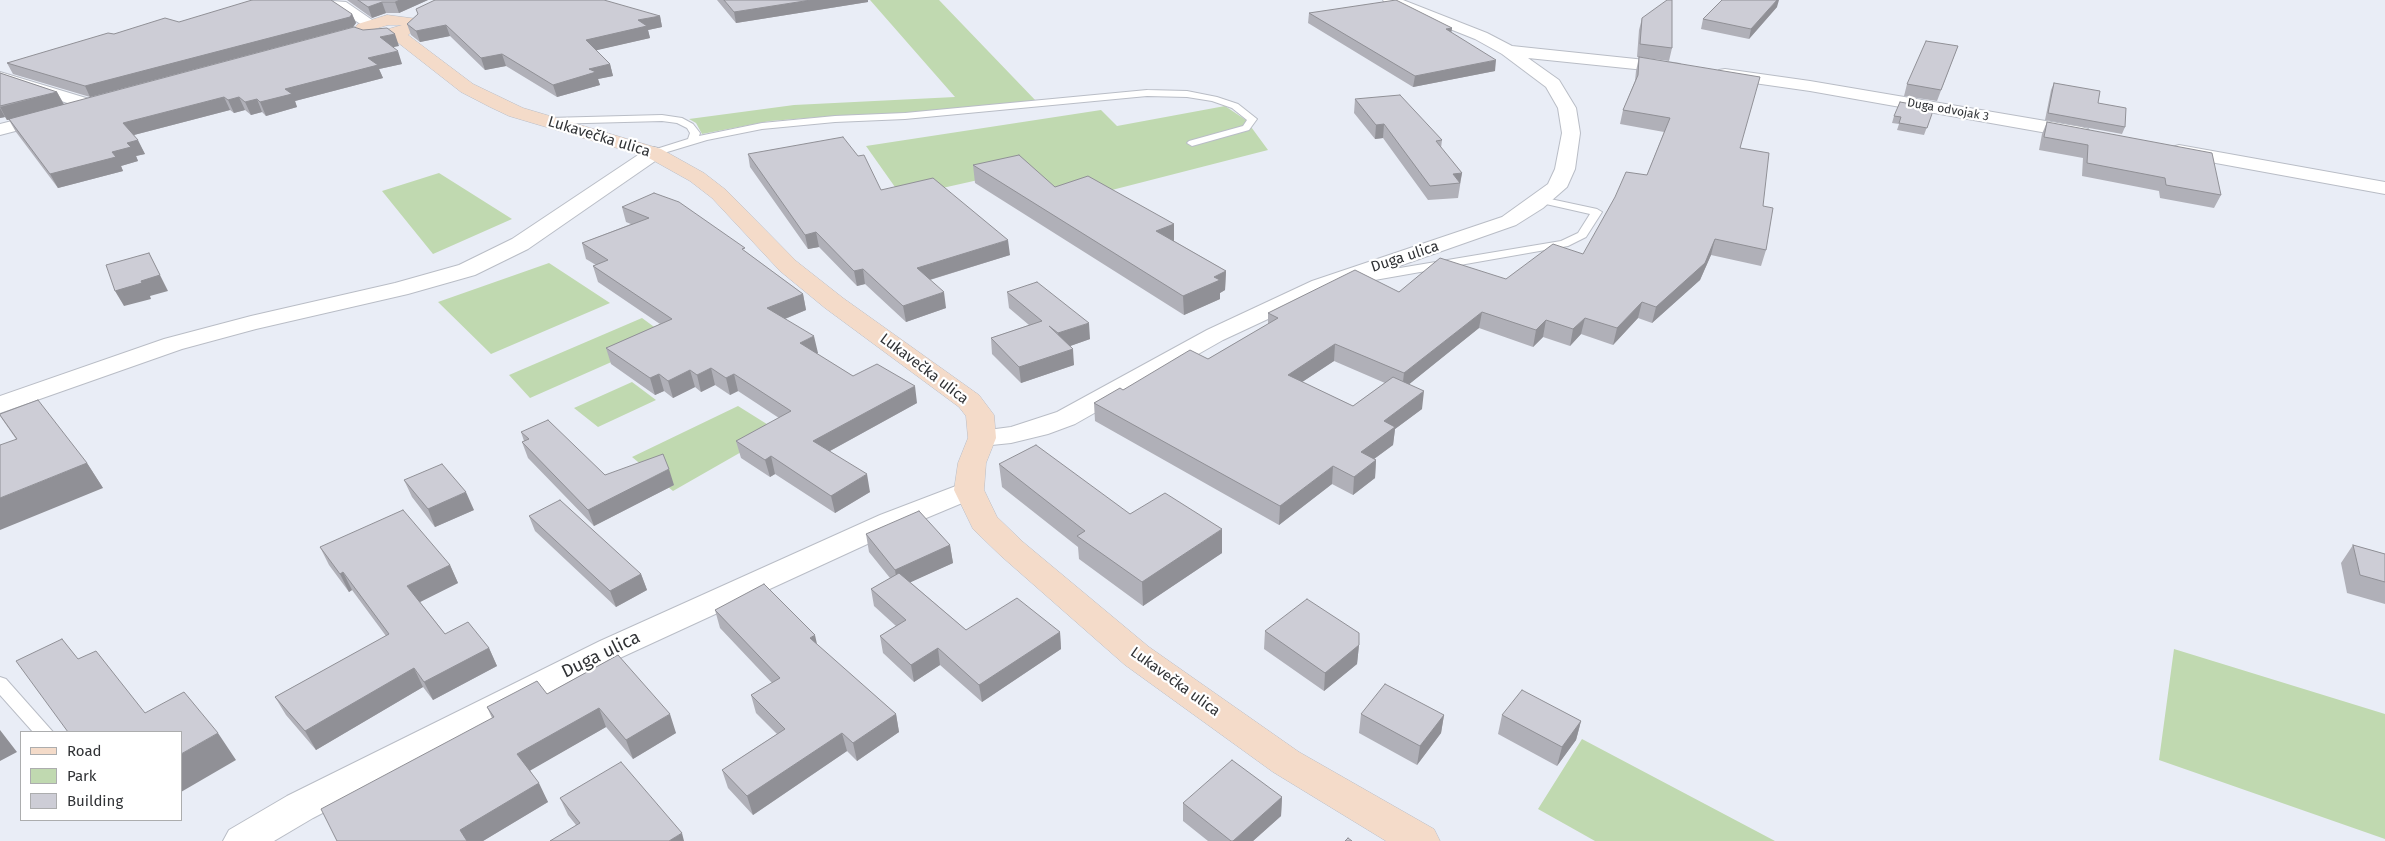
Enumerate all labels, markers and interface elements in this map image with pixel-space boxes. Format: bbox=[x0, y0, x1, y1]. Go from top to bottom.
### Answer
street label: Duga odvojak 3 bbox=[1906, 96, 1990, 124]
street label: Lukavečka ulica bbox=[546, 113, 652, 161]
street label: Duga ulica bbox=[1369, 238, 1441, 276]
street label: Lukavečka ulica bbox=[876, 330, 972, 408]
street label: Duga ulica bbox=[558, 627, 644, 683]
street label: Lukavečka ulica bbox=[1127, 644, 1223, 720]
legend bbox=[20, 731, 182, 821]
text: Road bbox=[67, 742, 102, 760]
text: Park bbox=[67, 767, 97, 785]
text: Building bbox=[67, 792, 123, 810]

